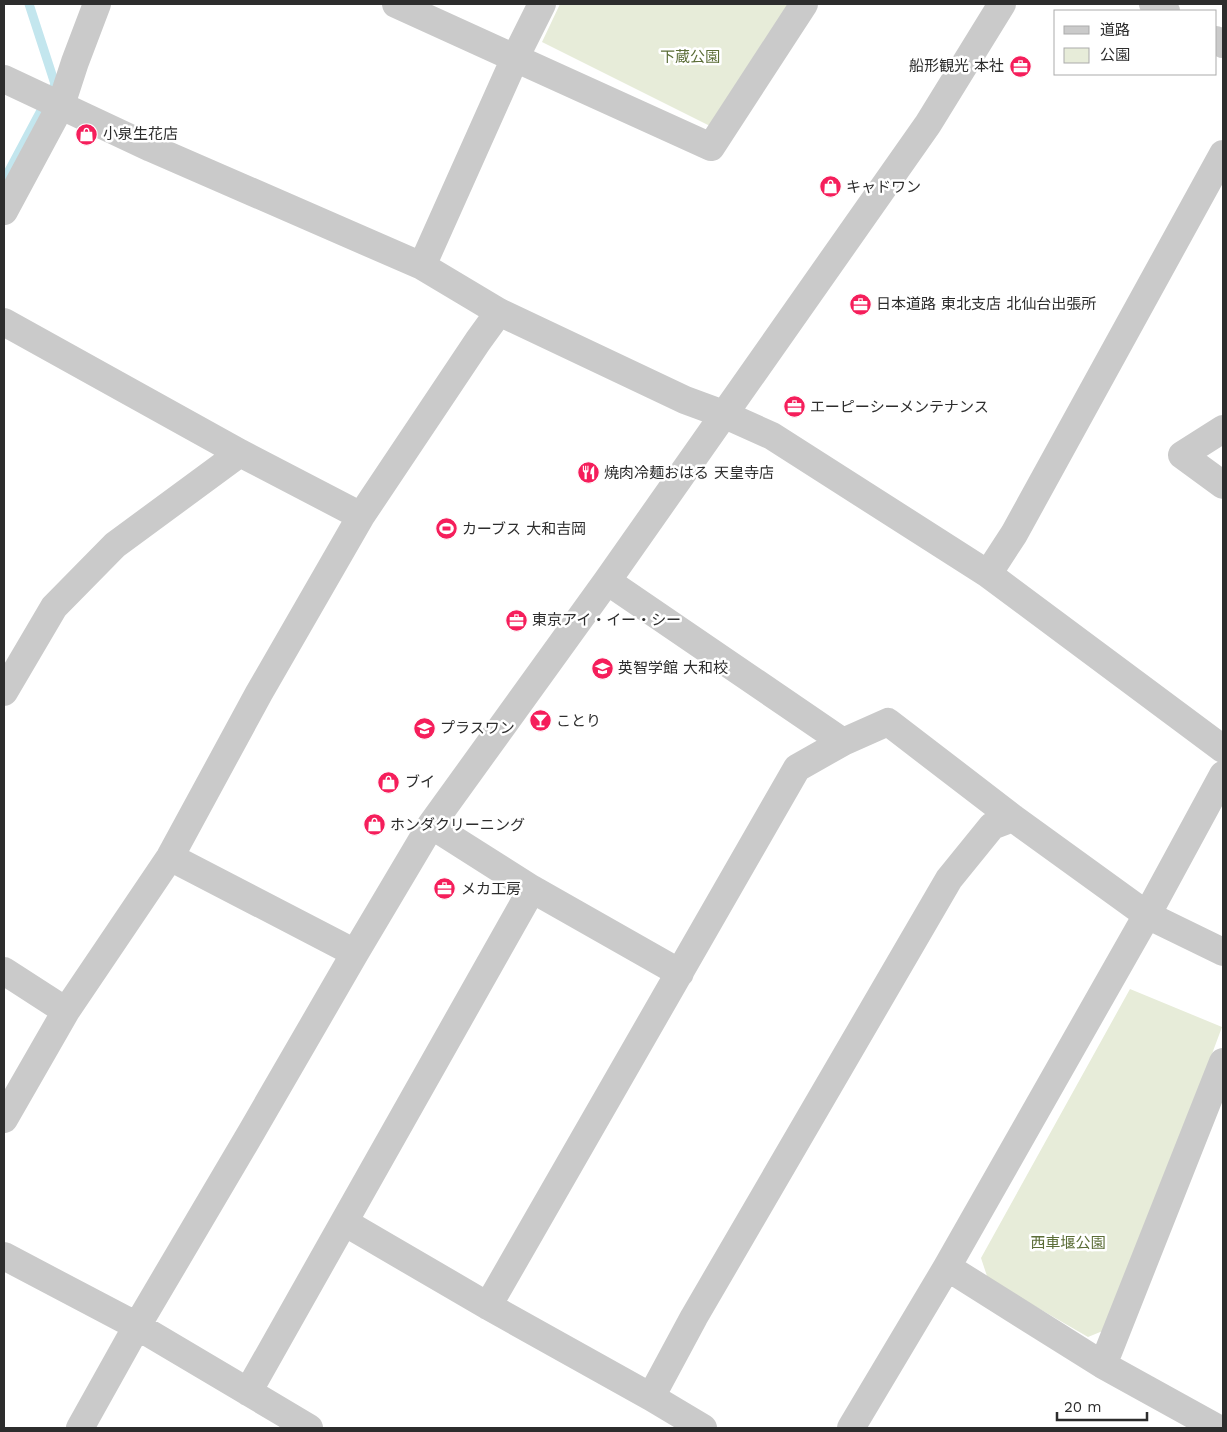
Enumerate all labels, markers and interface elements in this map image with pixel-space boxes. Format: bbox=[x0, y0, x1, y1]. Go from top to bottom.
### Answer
legend bbox=[1054, 10, 1217, 75]
text: 道路 bbox=[1100, 21, 1130, 39]
text: 公園 bbox=[1100, 46, 1130, 64]
park label: 下蔵公園 bbox=[660, 48, 720, 66]
office icon: 船形観光 本社 bbox=[1008, 54, 1032, 78]
place label: 船形観光 本社 bbox=[909, 57, 1004, 75]
shop icon: 小泉生花店 bbox=[75, 122, 99, 146]
place label: 小泉生花店 bbox=[103, 125, 178, 143]
shop icon: キャドワン bbox=[818, 175, 842, 199]
place label: キャドワン bbox=[846, 178, 921, 196]
office icon: 日本道路 東北支店 北仙台出張所 bbox=[848, 292, 872, 316]
place label: 日本道路 東北支店 北仙台出張所 bbox=[876, 295, 1096, 313]
office icon: エーピーシーメンテナンス bbox=[782, 395, 806, 419]
place label: エーピーシーメンテナンス bbox=[810, 398, 989, 416]
restaurant icon: 焼肉冷麺おはる 天皇寺店 bbox=[576, 461, 600, 485]
place label: 焼肉冷麺おはる 天皇寺店 bbox=[604, 464, 774, 482]
sports icon: カーブス 大和吉岡 bbox=[434, 517, 458, 541]
place label: カーブス 大和吉岡 bbox=[462, 520, 586, 538]
office icon: 東京アイ・イー・シー bbox=[504, 608, 528, 632]
place label: 東京アイ・イー・シー bbox=[532, 611, 681, 629]
school or university icon: 英智学館 大和校 bbox=[590, 656, 614, 680]
place label: 英智学館 大和校 bbox=[618, 659, 728, 677]
bar icon: ことり bbox=[528, 709, 552, 733]
place label: ことり bbox=[556, 712, 601, 730]
school or university icon: プラスワン bbox=[412, 716, 436, 740]
place label: プラスワン bbox=[440, 719, 515, 737]
shop icon: ブイ bbox=[377, 770, 401, 794]
place label: ブイ bbox=[405, 773, 435, 791]
shop icon: ホンダクリーニング bbox=[362, 813, 386, 837]
place label: ホンダクリーニング bbox=[390, 816, 525, 834]
office icon: メカ工房 bbox=[433, 877, 457, 901]
place label: メカ工房 bbox=[461, 880, 521, 898]
park label: 西車堰公園 bbox=[1030, 1234, 1106, 1252]
scale bar bbox=[1057, 1390, 1147, 1422]
text: 20 m bbox=[1064, 1398, 1102, 1416]

